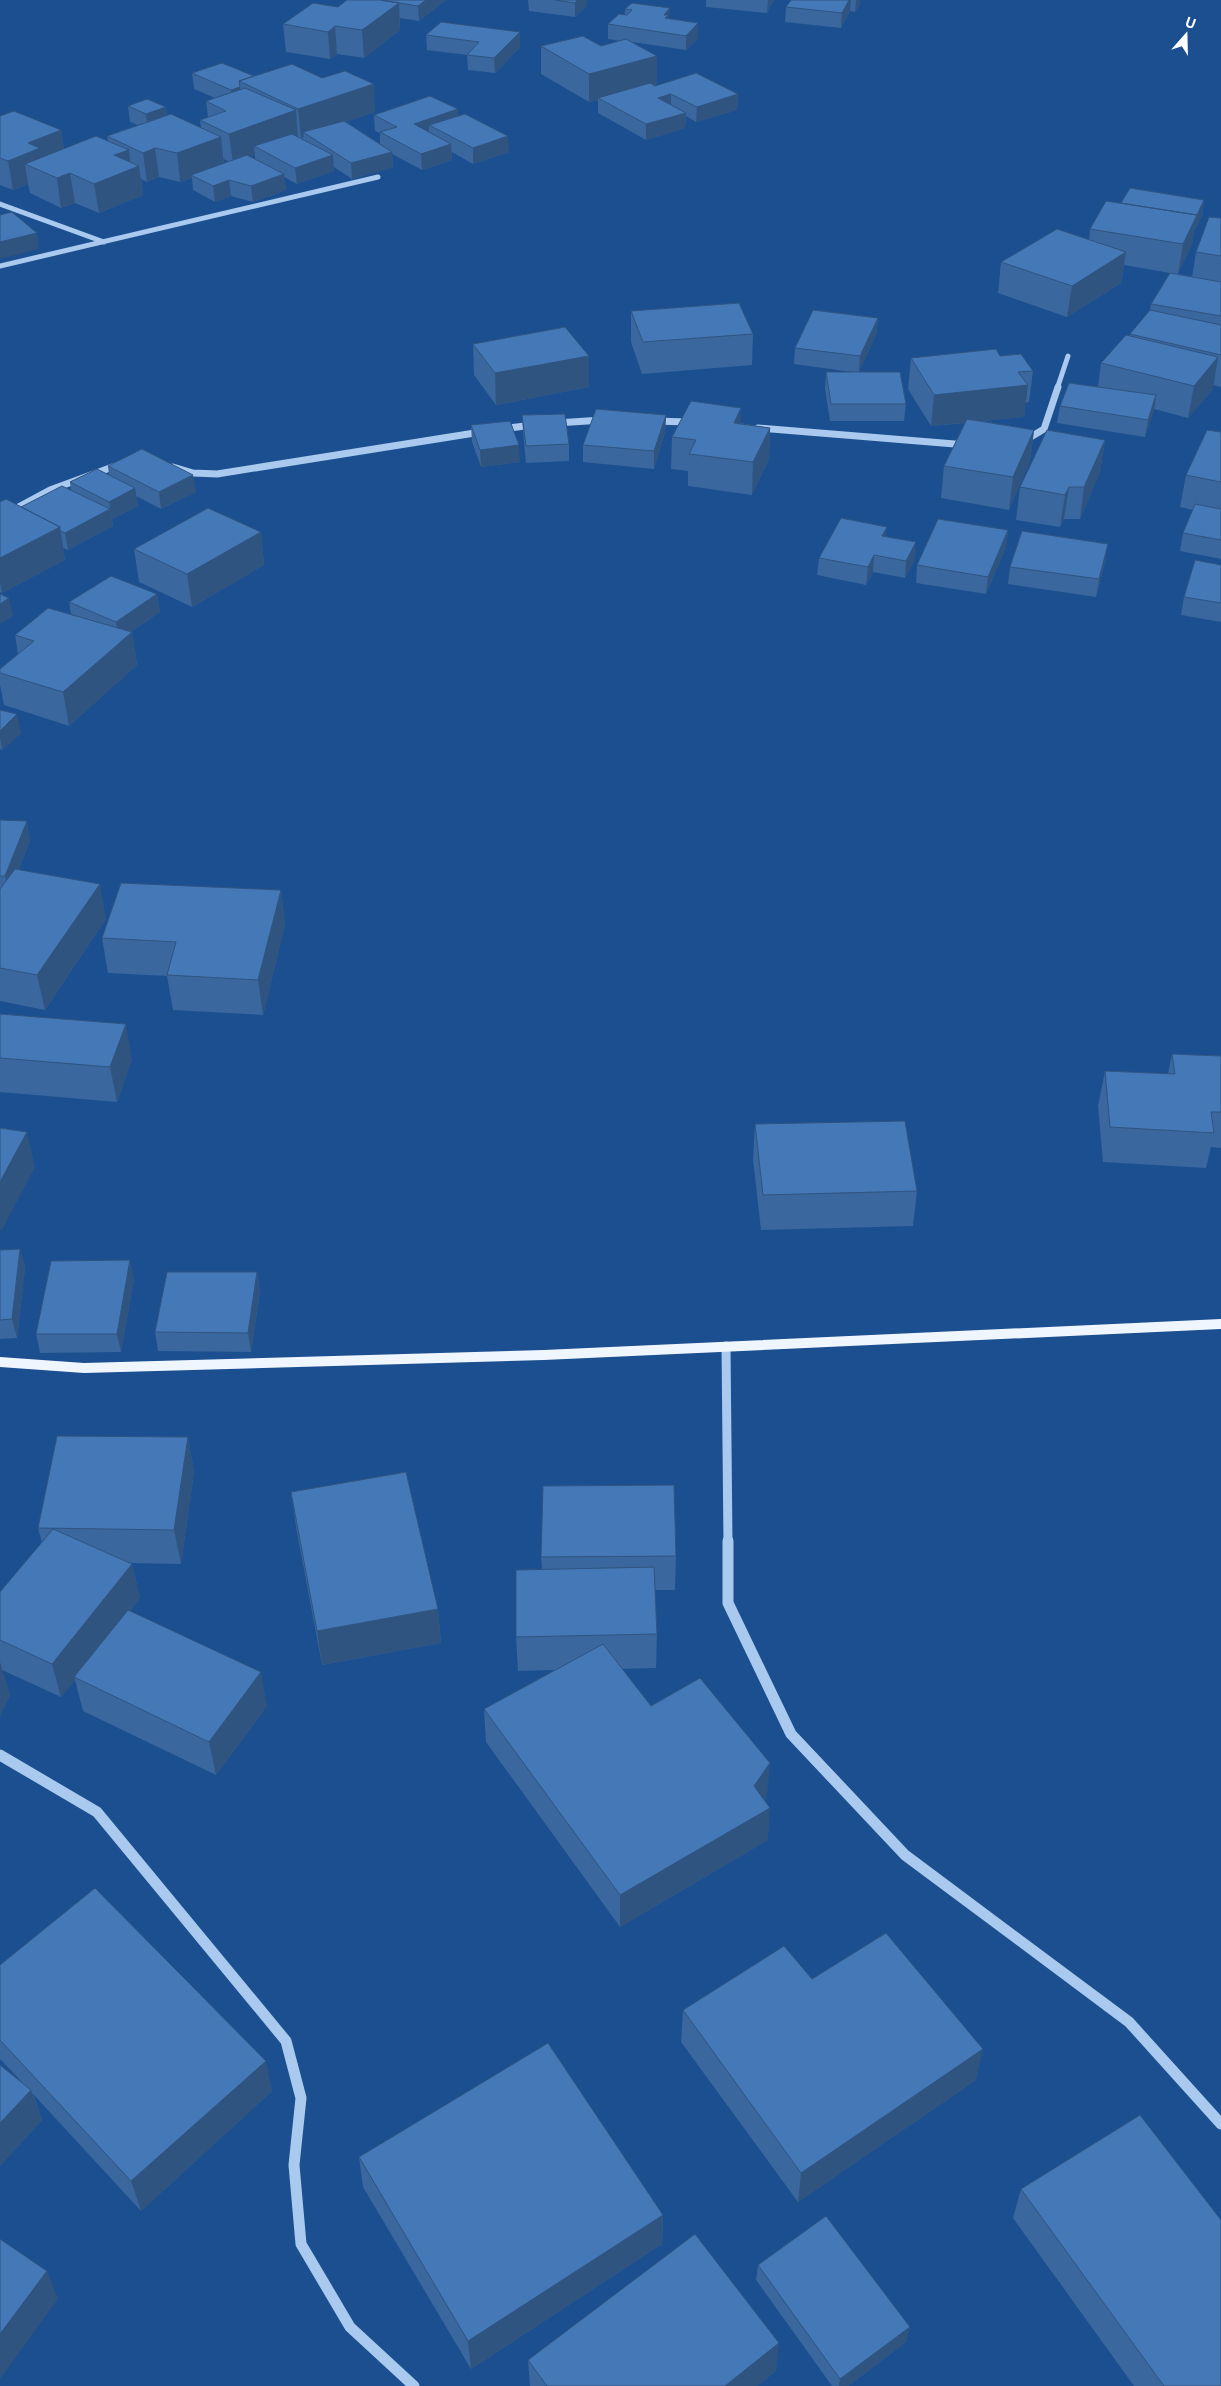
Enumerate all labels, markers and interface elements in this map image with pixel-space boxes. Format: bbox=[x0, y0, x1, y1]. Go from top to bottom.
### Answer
north arrow bbox=[1161, 10, 1211, 60]
text: U bbox=[1183, 14, 1198, 32]

